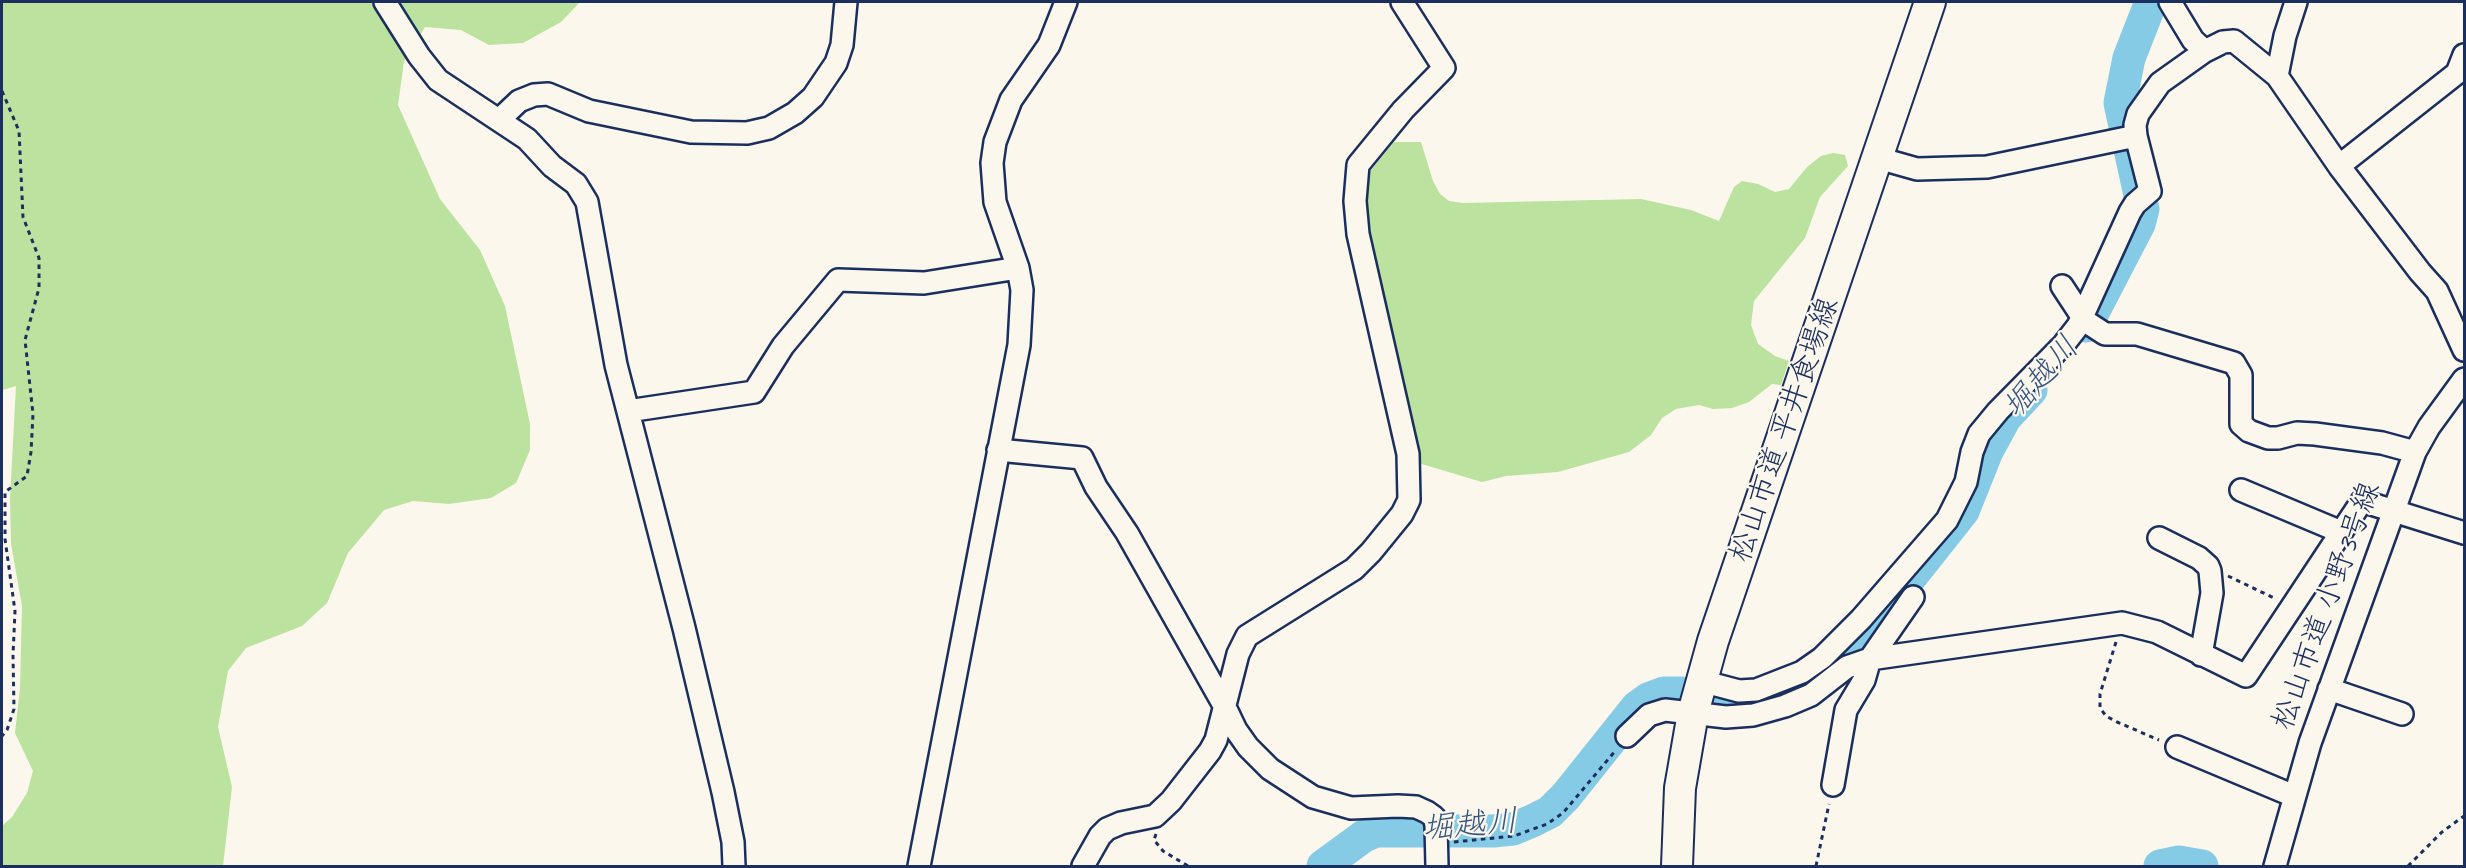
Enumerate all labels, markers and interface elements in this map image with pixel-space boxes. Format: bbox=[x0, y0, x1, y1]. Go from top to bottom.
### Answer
street label: 松山市道 平井食場線 bbox=[1723, 293, 1847, 567]
water label: 堀越川 bbox=[1996, 329, 2088, 427]
street label: 松山市道 小野3号線 bbox=[2265, 477, 2389, 735]
water label: 堀越川 bbox=[1421, 803, 1519, 849]

